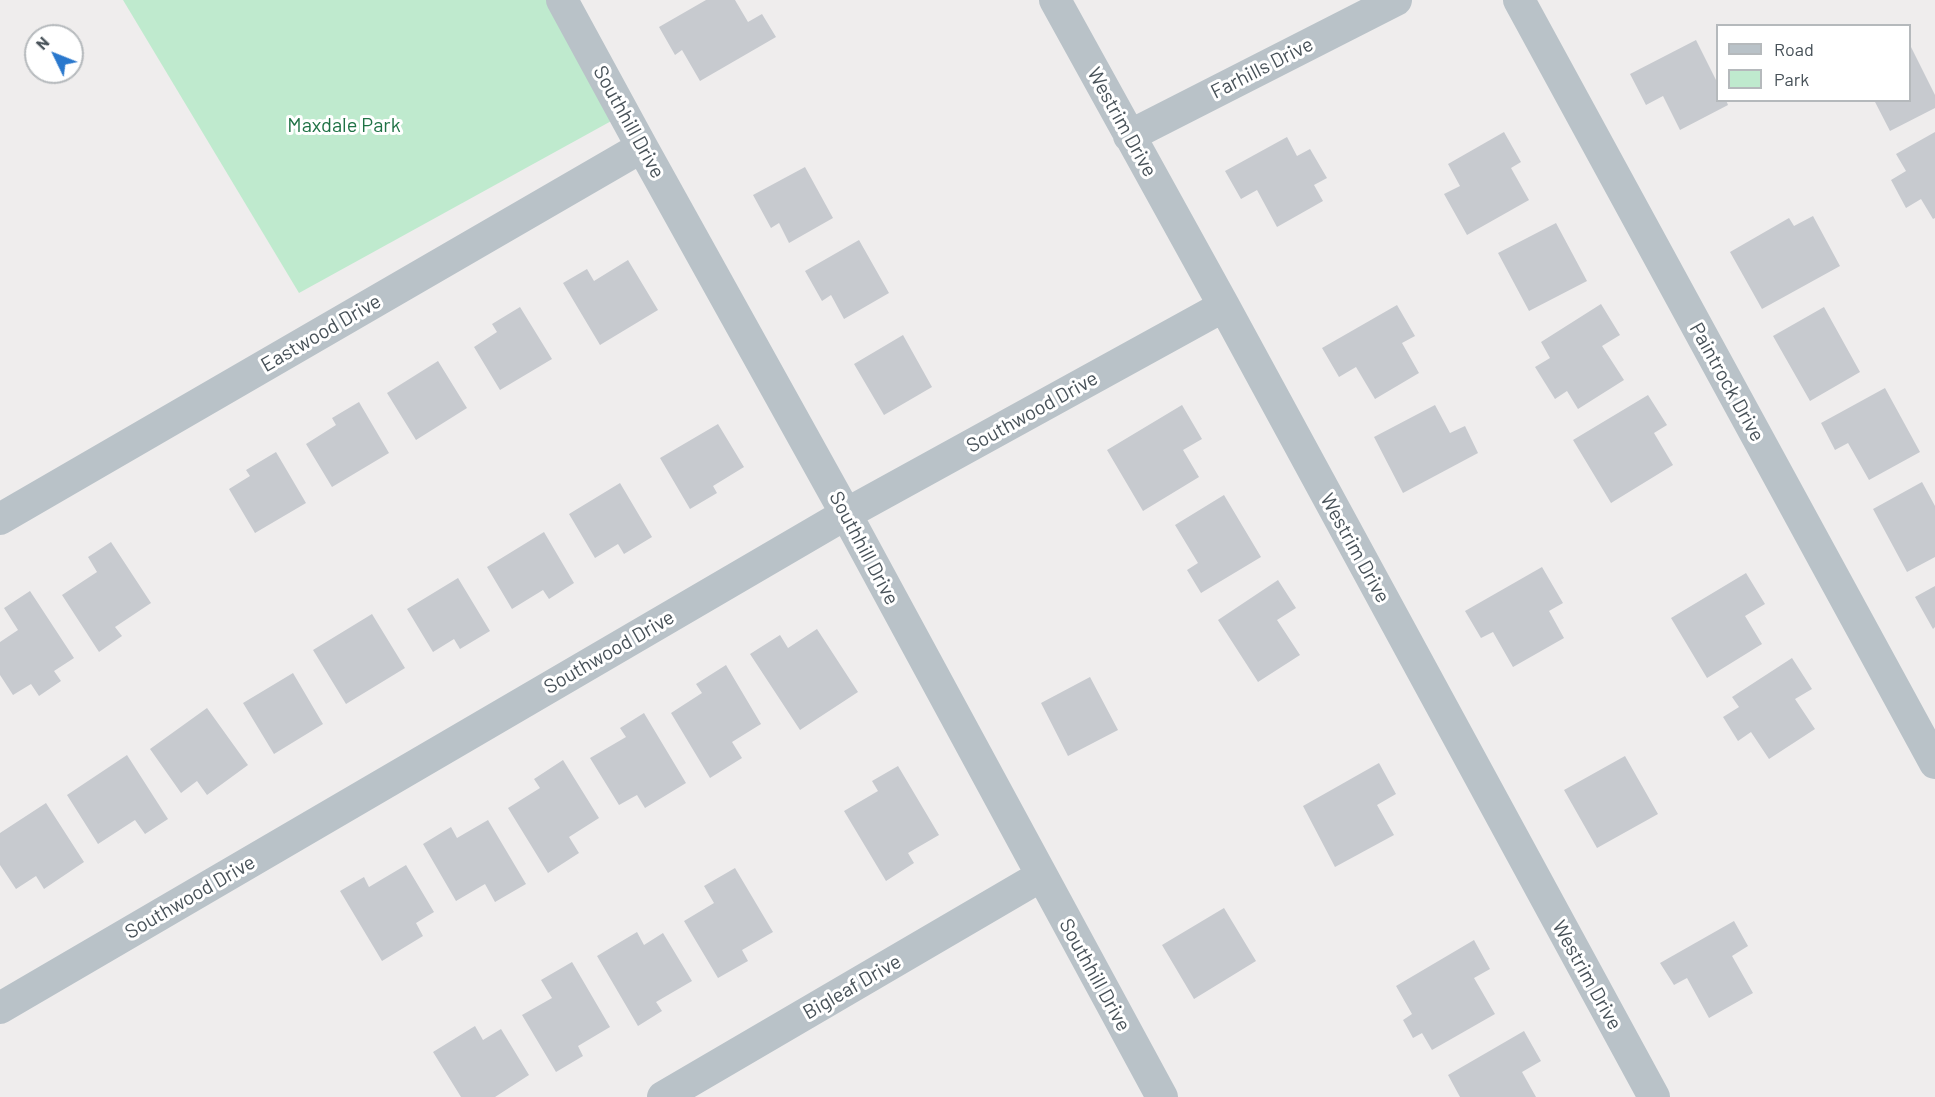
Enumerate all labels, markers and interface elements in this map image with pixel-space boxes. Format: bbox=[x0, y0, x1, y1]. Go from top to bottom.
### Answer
north arrow bbox=[24, 24, 84, 84]
legend bbox=[1716, 24, 1911, 102]
text: N bbox=[31, 32, 53, 53]
street label: Farhills Drive bbox=[1207, 32, 1317, 104]
text: Road bbox=[1774, 38, 1814, 60]
street label: Southhill Drive bbox=[588, 62, 670, 182]
street label: Westrim Drive bbox=[1082, 63, 1162, 181]
text: Park bbox=[1774, 68, 1809, 90]
park label: Maxdale Park bbox=[287, 113, 401, 137]
street label: Eastwood Drive bbox=[257, 289, 385, 377]
street label: Paintrock Drive bbox=[1684, 318, 1770, 446]
street label: Southwood Drive bbox=[962, 366, 1102, 458]
street label: Southhill Drive bbox=[824, 487, 904, 609]
street label: Westrim Drive bbox=[1315, 489, 1395, 607]
street label: Southwood Drive bbox=[540, 605, 678, 699]
street label: Southwood Drive bbox=[121, 850, 259, 944]
street label: Southhill Drive bbox=[1054, 915, 1136, 1035]
street label: Westrim Drive bbox=[1547, 916, 1627, 1034]
street label: Bigleaf Drive bbox=[799, 949, 905, 1025]

